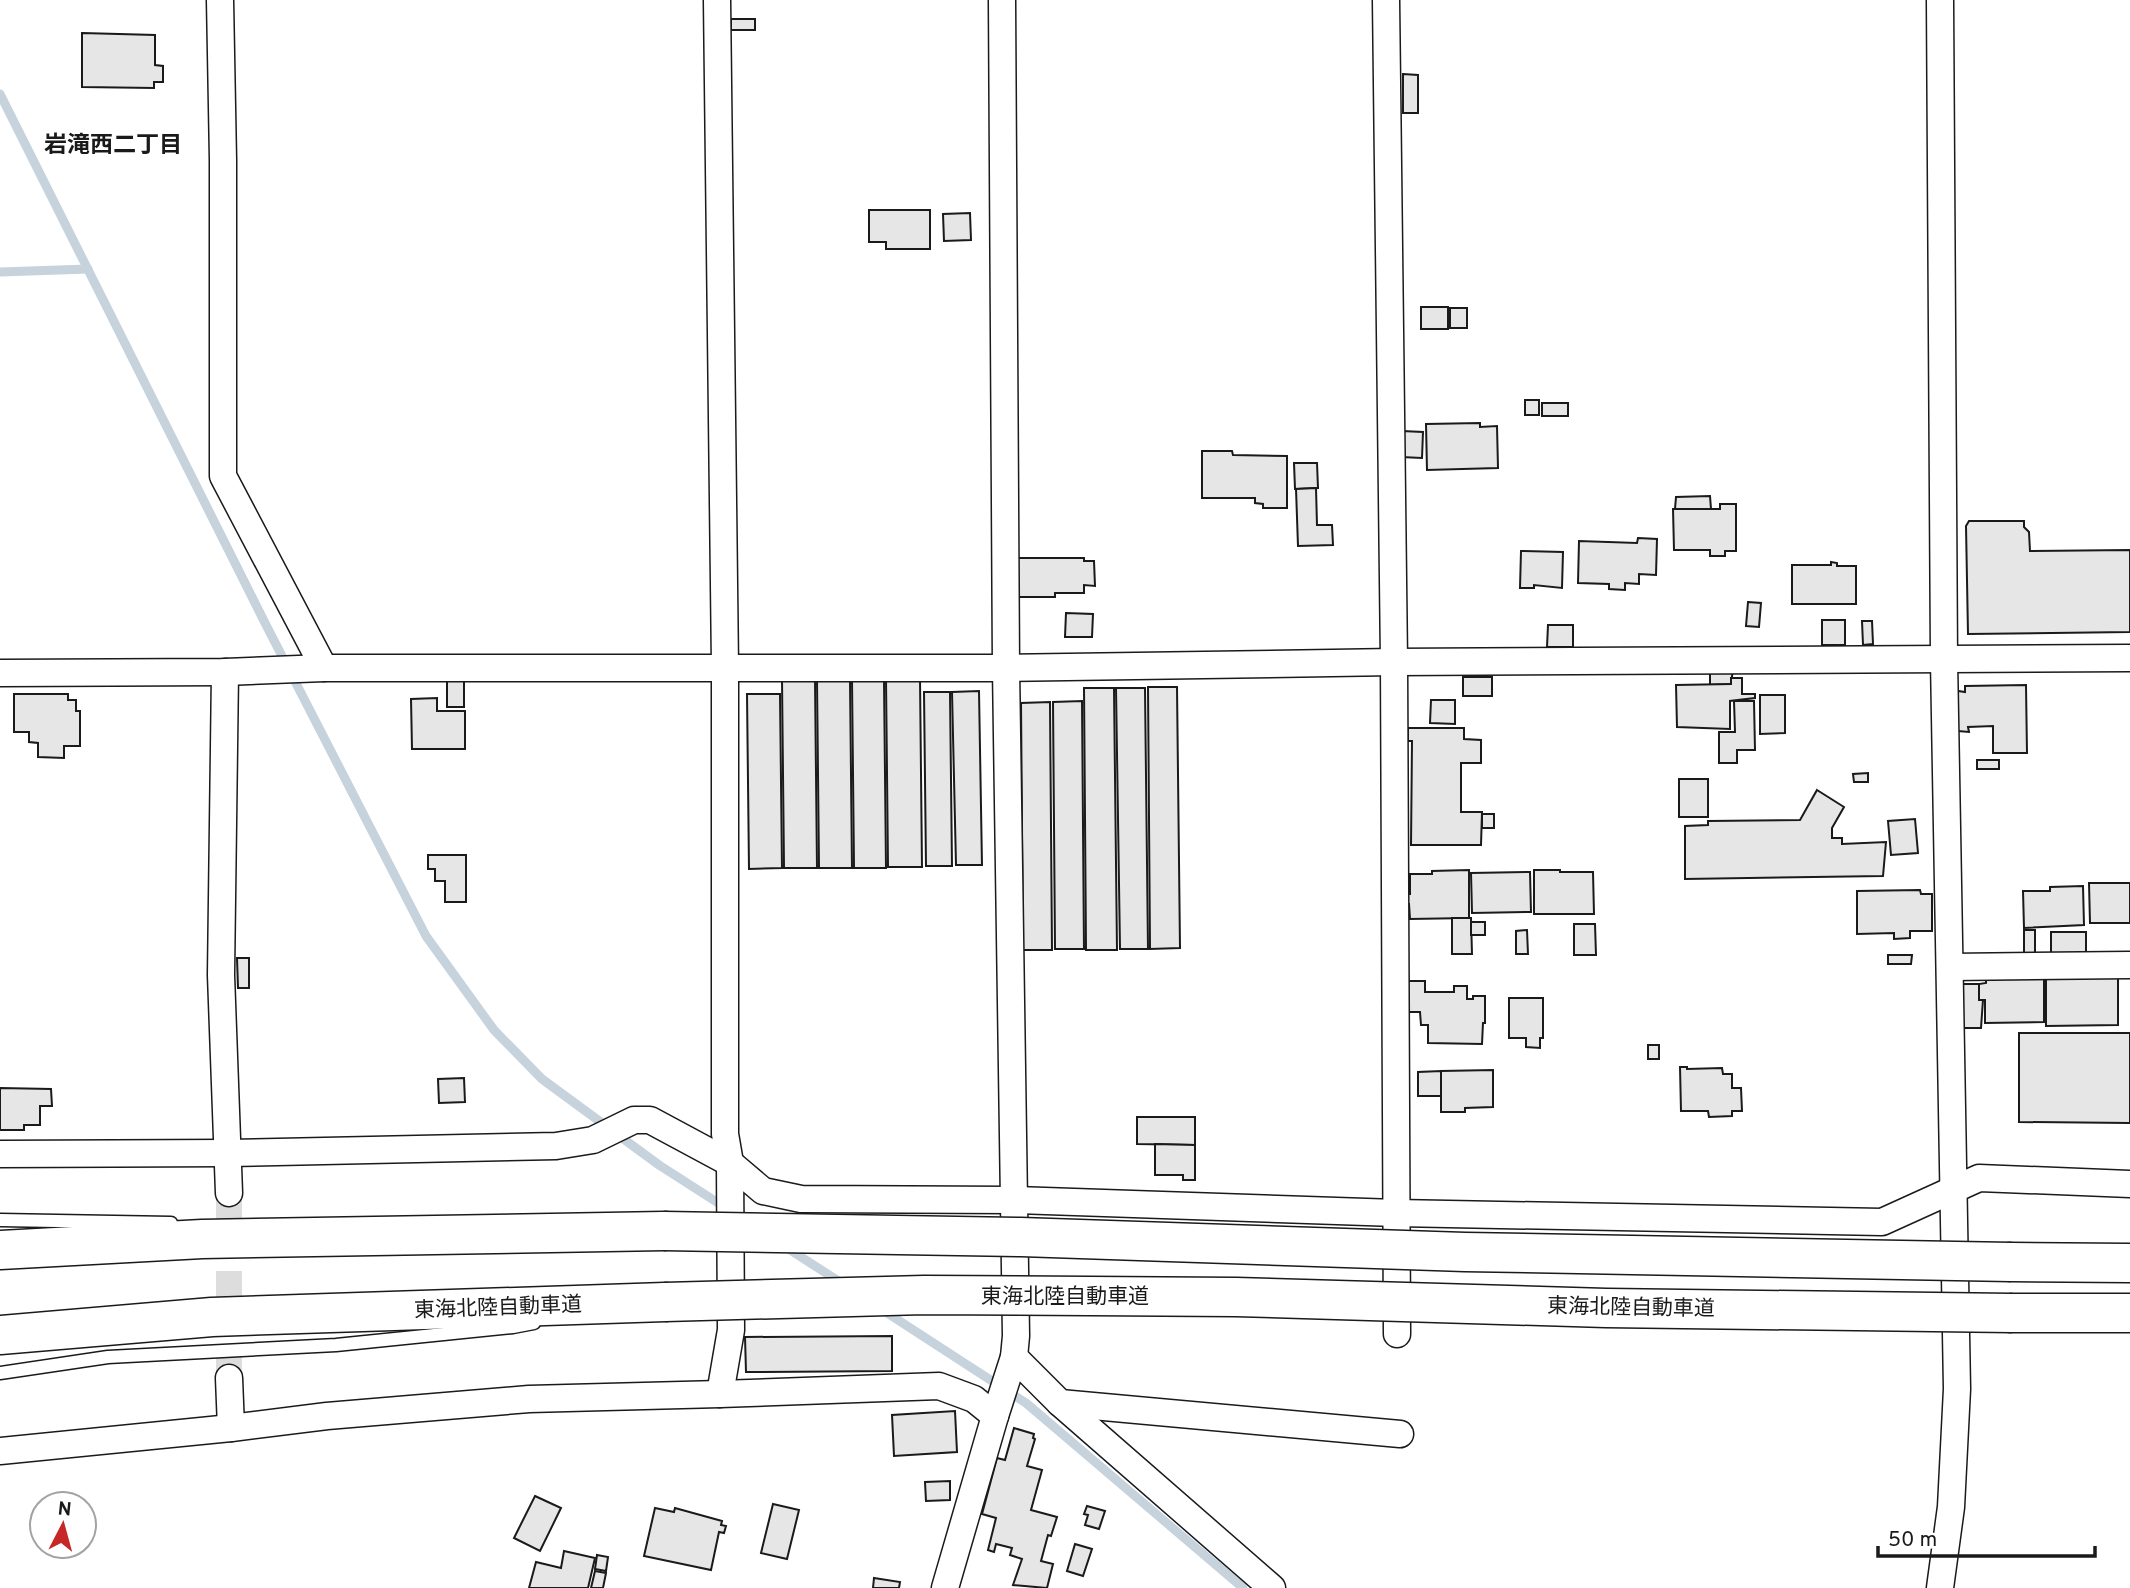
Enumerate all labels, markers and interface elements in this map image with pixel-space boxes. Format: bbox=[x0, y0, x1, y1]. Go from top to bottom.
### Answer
district label: 岩滝西二丁目 bbox=[44, 132, 182, 161]
street label: 東海北陸自動車道 bbox=[981, 1284, 1149, 1311]
street label: 東海北陸自動車道 bbox=[414, 1292, 582, 1325]
street label: 東海北陸自動車道 bbox=[1547, 1294, 1715, 1323]
north arrow bbox=[28, 1490, 98, 1560]
text: N bbox=[57, 1497, 73, 1523]
scale bar bbox=[1878, 1514, 2095, 1558]
text: 50 m bbox=[1888, 1527, 1937, 1554]

